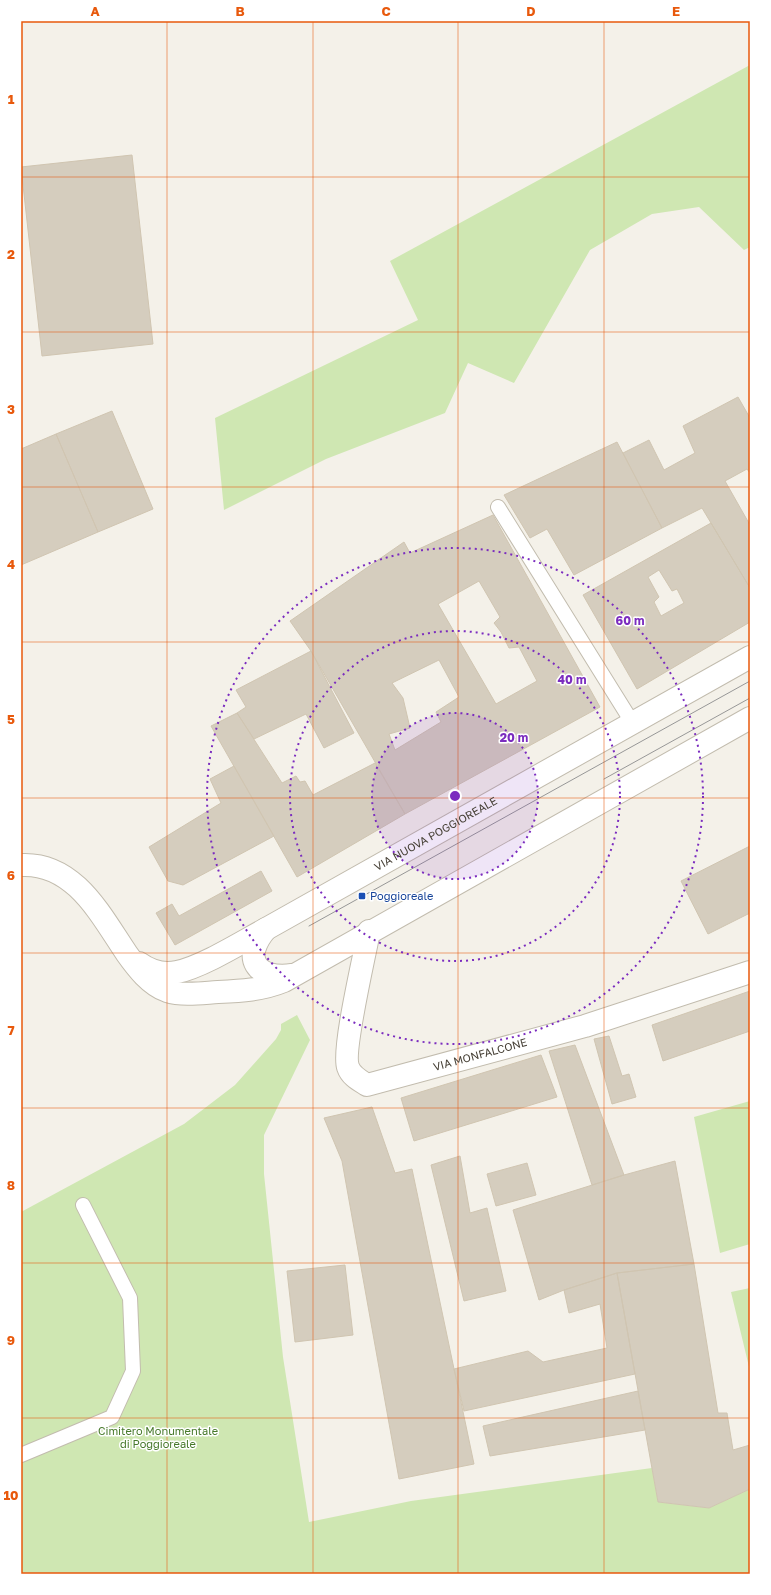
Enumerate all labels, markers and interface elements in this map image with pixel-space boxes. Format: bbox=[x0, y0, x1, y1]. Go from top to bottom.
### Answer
text: A bbox=[90, 3, 100, 19]
text: B bbox=[235, 3, 245, 19]
text: C bbox=[381, 3, 391, 19]
text: D bbox=[526, 3, 536, 19]
text: E bbox=[672, 3, 680, 19]
text: 1 bbox=[8, 91, 15, 107]
text: 2 bbox=[7, 246, 15, 262]
text: 3 bbox=[7, 401, 15, 417]
text: 4 bbox=[7, 556, 15, 572]
text: 60 m bbox=[616, 613, 644, 628]
text: 40 m bbox=[558, 672, 586, 687]
text: 5 bbox=[7, 711, 15, 727]
text: 20 m bbox=[500, 730, 528, 745]
centre of rings bbox=[448, 789, 462, 803]
street label: VIA NUOVA POGGIOREALE bbox=[372, 793, 499, 873]
text: 6 bbox=[7, 867, 15, 883]
place label: Poggioreale bbox=[370, 889, 433, 902]
marker: Poggioreale bbox=[357, 891, 367, 901]
text: 7 bbox=[7, 1022, 15, 1038]
street label: VIA MONFALCONE bbox=[432, 1035, 529, 1073]
text: 8 bbox=[7, 1177, 15, 1193]
text: 9 bbox=[7, 1332, 15, 1348]
park label: Cimitero Monumentale di Poggioreale bbox=[98, 1424, 218, 1450]
text: 10 bbox=[3, 1487, 19, 1503]

